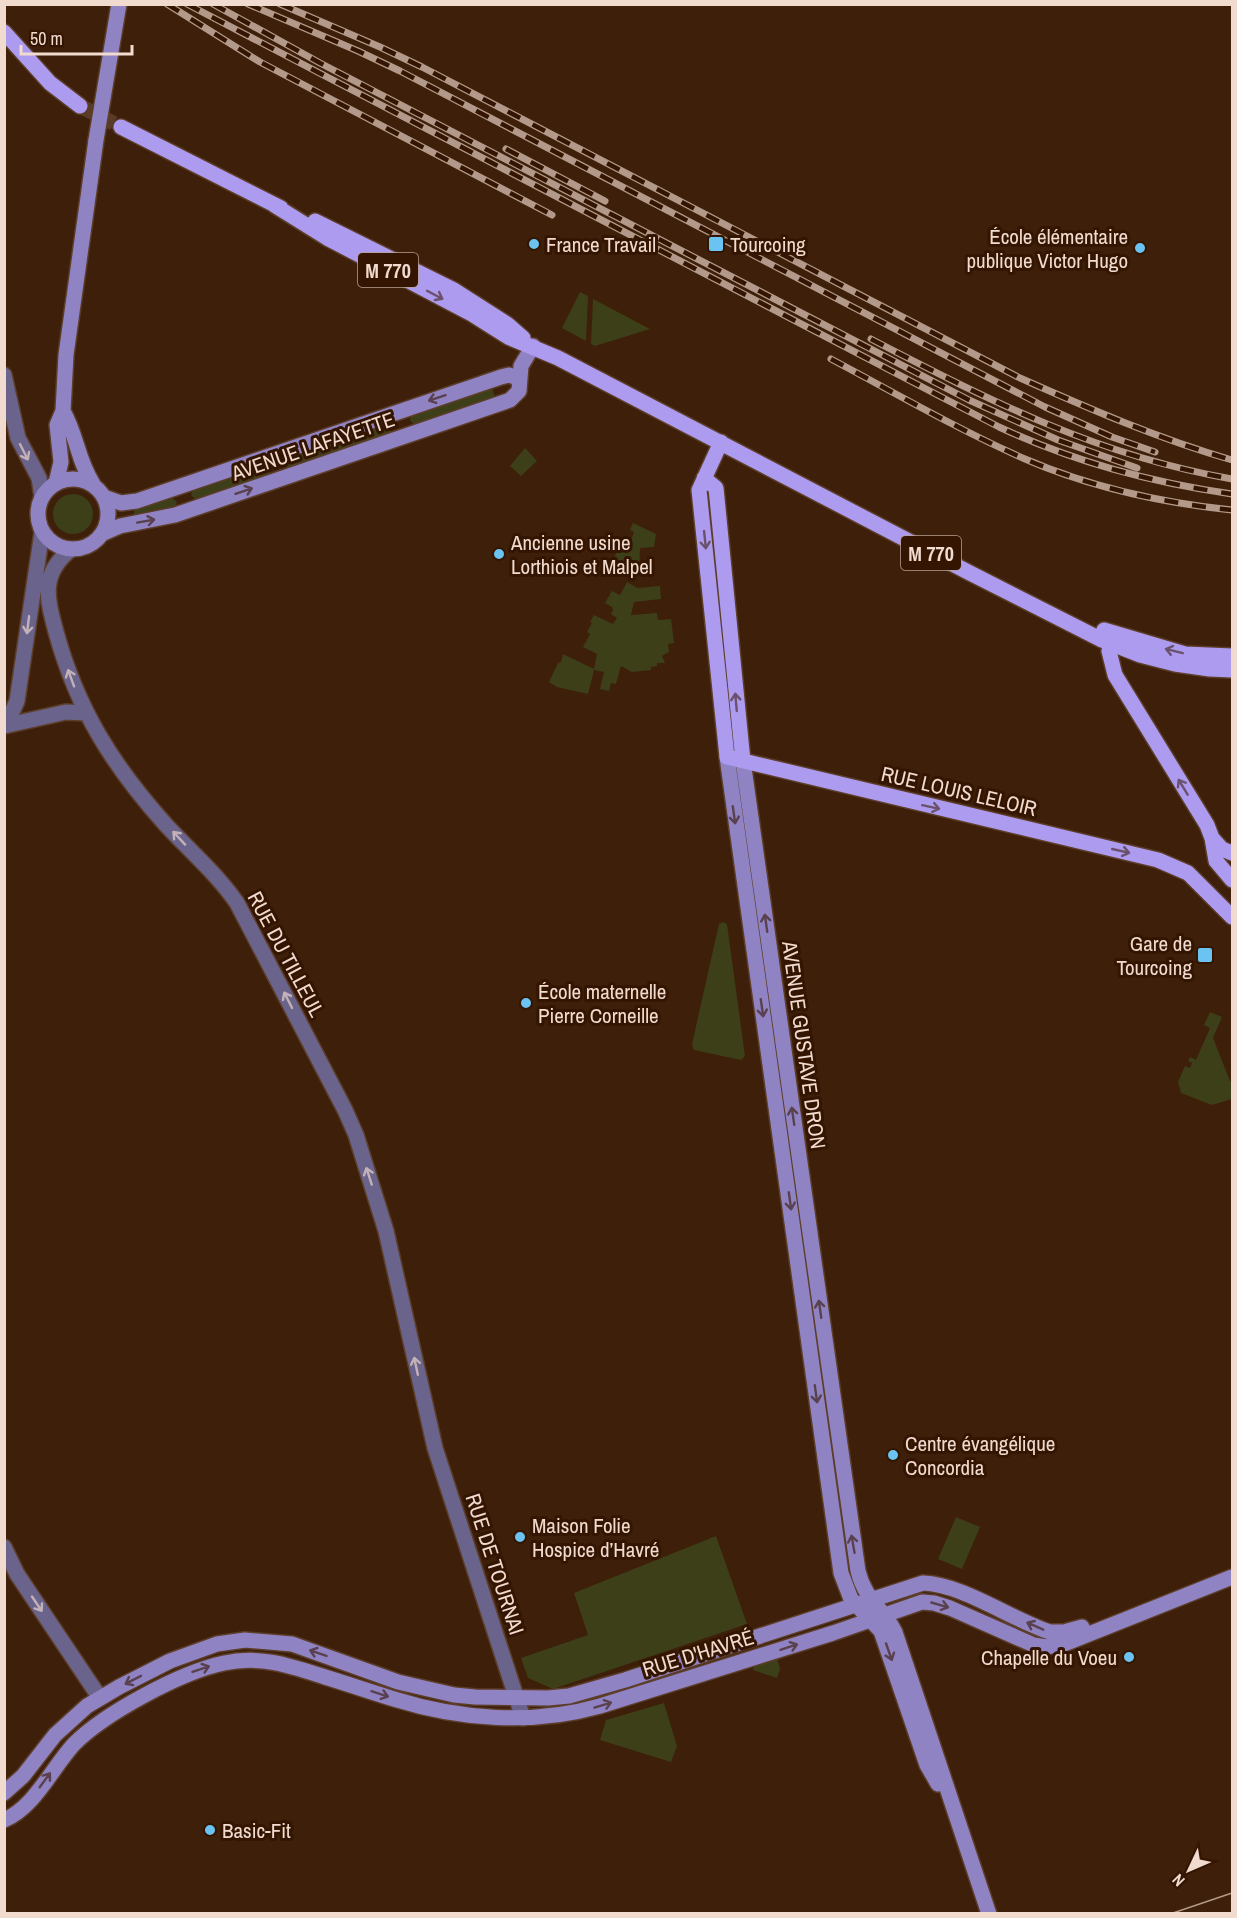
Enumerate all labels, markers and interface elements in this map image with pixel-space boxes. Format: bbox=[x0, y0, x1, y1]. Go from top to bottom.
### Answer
scale bar bbox=[21, 18, 132, 56]
text: 50 m bbox=[30, 26, 63, 51]
place label: École élémentaire publique Victor Hugo bbox=[967, 222, 1128, 275]
place label: France Travail bbox=[546, 230, 656, 259]
place label: Tourcoing bbox=[730, 230, 806, 259]
marker: Tourcoing bbox=[707, 235, 725, 253]
marker: France Travail bbox=[527, 237, 541, 251]
marker: École élémentaire publique Victor Hugo bbox=[1133, 241, 1147, 255]
road number: M 770 bbox=[358, 253, 418, 287]
one-way arrow bbox=[426, 289, 443, 301]
one-way arrow bbox=[428, 393, 447, 404]
street label: AVENUE LAFAYETTE bbox=[227, 404, 398, 488]
one-way arrow bbox=[19, 442, 30, 460]
one-way arrow bbox=[234, 485, 253, 496]
one-way arrow bbox=[136, 515, 155, 526]
place label: Ancienne usine Lorthiois et Malpel bbox=[510, 528, 653, 581]
one-way arrow bbox=[700, 529, 711, 549]
road number: M 770 bbox=[901, 536, 961, 570]
marker: Ancienne usine Lorthiois et Malpel bbox=[492, 547, 506, 561]
one-way arrow bbox=[22, 615, 33, 634]
one-way arrow bbox=[1165, 645, 1184, 657]
one-way arrow bbox=[64, 669, 75, 688]
one-way arrow bbox=[730, 693, 741, 713]
street label: RUE LOUIS LELOIR bbox=[878, 759, 1040, 823]
one-way arrow bbox=[1177, 779, 1189, 796]
one-way arrow bbox=[921, 802, 941, 813]
one-way arrow bbox=[729, 804, 740, 824]
one-way arrow bbox=[172, 831, 186, 846]
one-way arrow bbox=[1112, 845, 1131, 857]
street label: RUE DU TILLEUL bbox=[241, 886, 332, 1022]
one-way arrow bbox=[760, 914, 771, 934]
place label: Gare de Tourcoing bbox=[1116, 929, 1192, 982]
street label: AVENUE GUSTAVE DRON bbox=[775, 938, 833, 1151]
marker: Gare de Tourcoing bbox=[1196, 946, 1214, 964]
place label: École maternelle Pierre Corneille bbox=[538, 977, 666, 1030]
one-way arrow bbox=[282, 992, 294, 1009]
marker: École maternelle Pierre Corneille bbox=[519, 996, 533, 1010]
one-way arrow bbox=[757, 998, 768, 1017]
one-way arrow bbox=[787, 1107, 798, 1127]
one-way arrow bbox=[363, 1167, 374, 1186]
one-way arrow bbox=[784, 1191, 795, 1210]
one-way arrow bbox=[814, 1300, 825, 1320]
one-way arrow bbox=[410, 1356, 421, 1376]
one-way arrow bbox=[811, 1384, 822, 1404]
place label: Centre évangélique Concordia bbox=[905, 1429, 1055, 1482]
marker: Centre évangélique Concordia bbox=[886, 1448, 900, 1462]
street label: RUE DE TOURNAI bbox=[459, 1490, 531, 1638]
place label: Maison Folie Hospice d’Havré bbox=[532, 1511, 659, 1564]
marker: Maison Folie Hospice d’Havré bbox=[513, 1530, 527, 1544]
one-way arrow bbox=[848, 1535, 859, 1554]
one-way arrow bbox=[31, 1595, 43, 1611]
one-way arrow bbox=[930, 1600, 949, 1611]
one-way arrow bbox=[1026, 1620, 1044, 1631]
street label: RUE D'HAVRÉ bbox=[639, 1622, 757, 1684]
one-way arrow bbox=[779, 1641, 798, 1652]
one-way arrow bbox=[884, 1642, 895, 1661]
place label: Chapelle du Voeu bbox=[981, 1643, 1117, 1672]
one-way arrow bbox=[309, 1646, 328, 1657]
marker: Chapelle du Voeu bbox=[1122, 1650, 1136, 1664]
one-way arrow bbox=[191, 1663, 209, 1674]
one-way arrow bbox=[124, 1675, 142, 1686]
one-way arrow bbox=[370, 1690, 389, 1701]
one-way arrow bbox=[593, 1699, 612, 1710]
one-way arrow bbox=[39, 1772, 52, 1788]
place label: Basic-Fit bbox=[222, 1816, 291, 1845]
marker: Basic-Fit bbox=[203, 1823, 217, 1837]
north arrow bbox=[1159, 1840, 1219, 1900]
text: N bbox=[1167, 1869, 1189, 1891]

